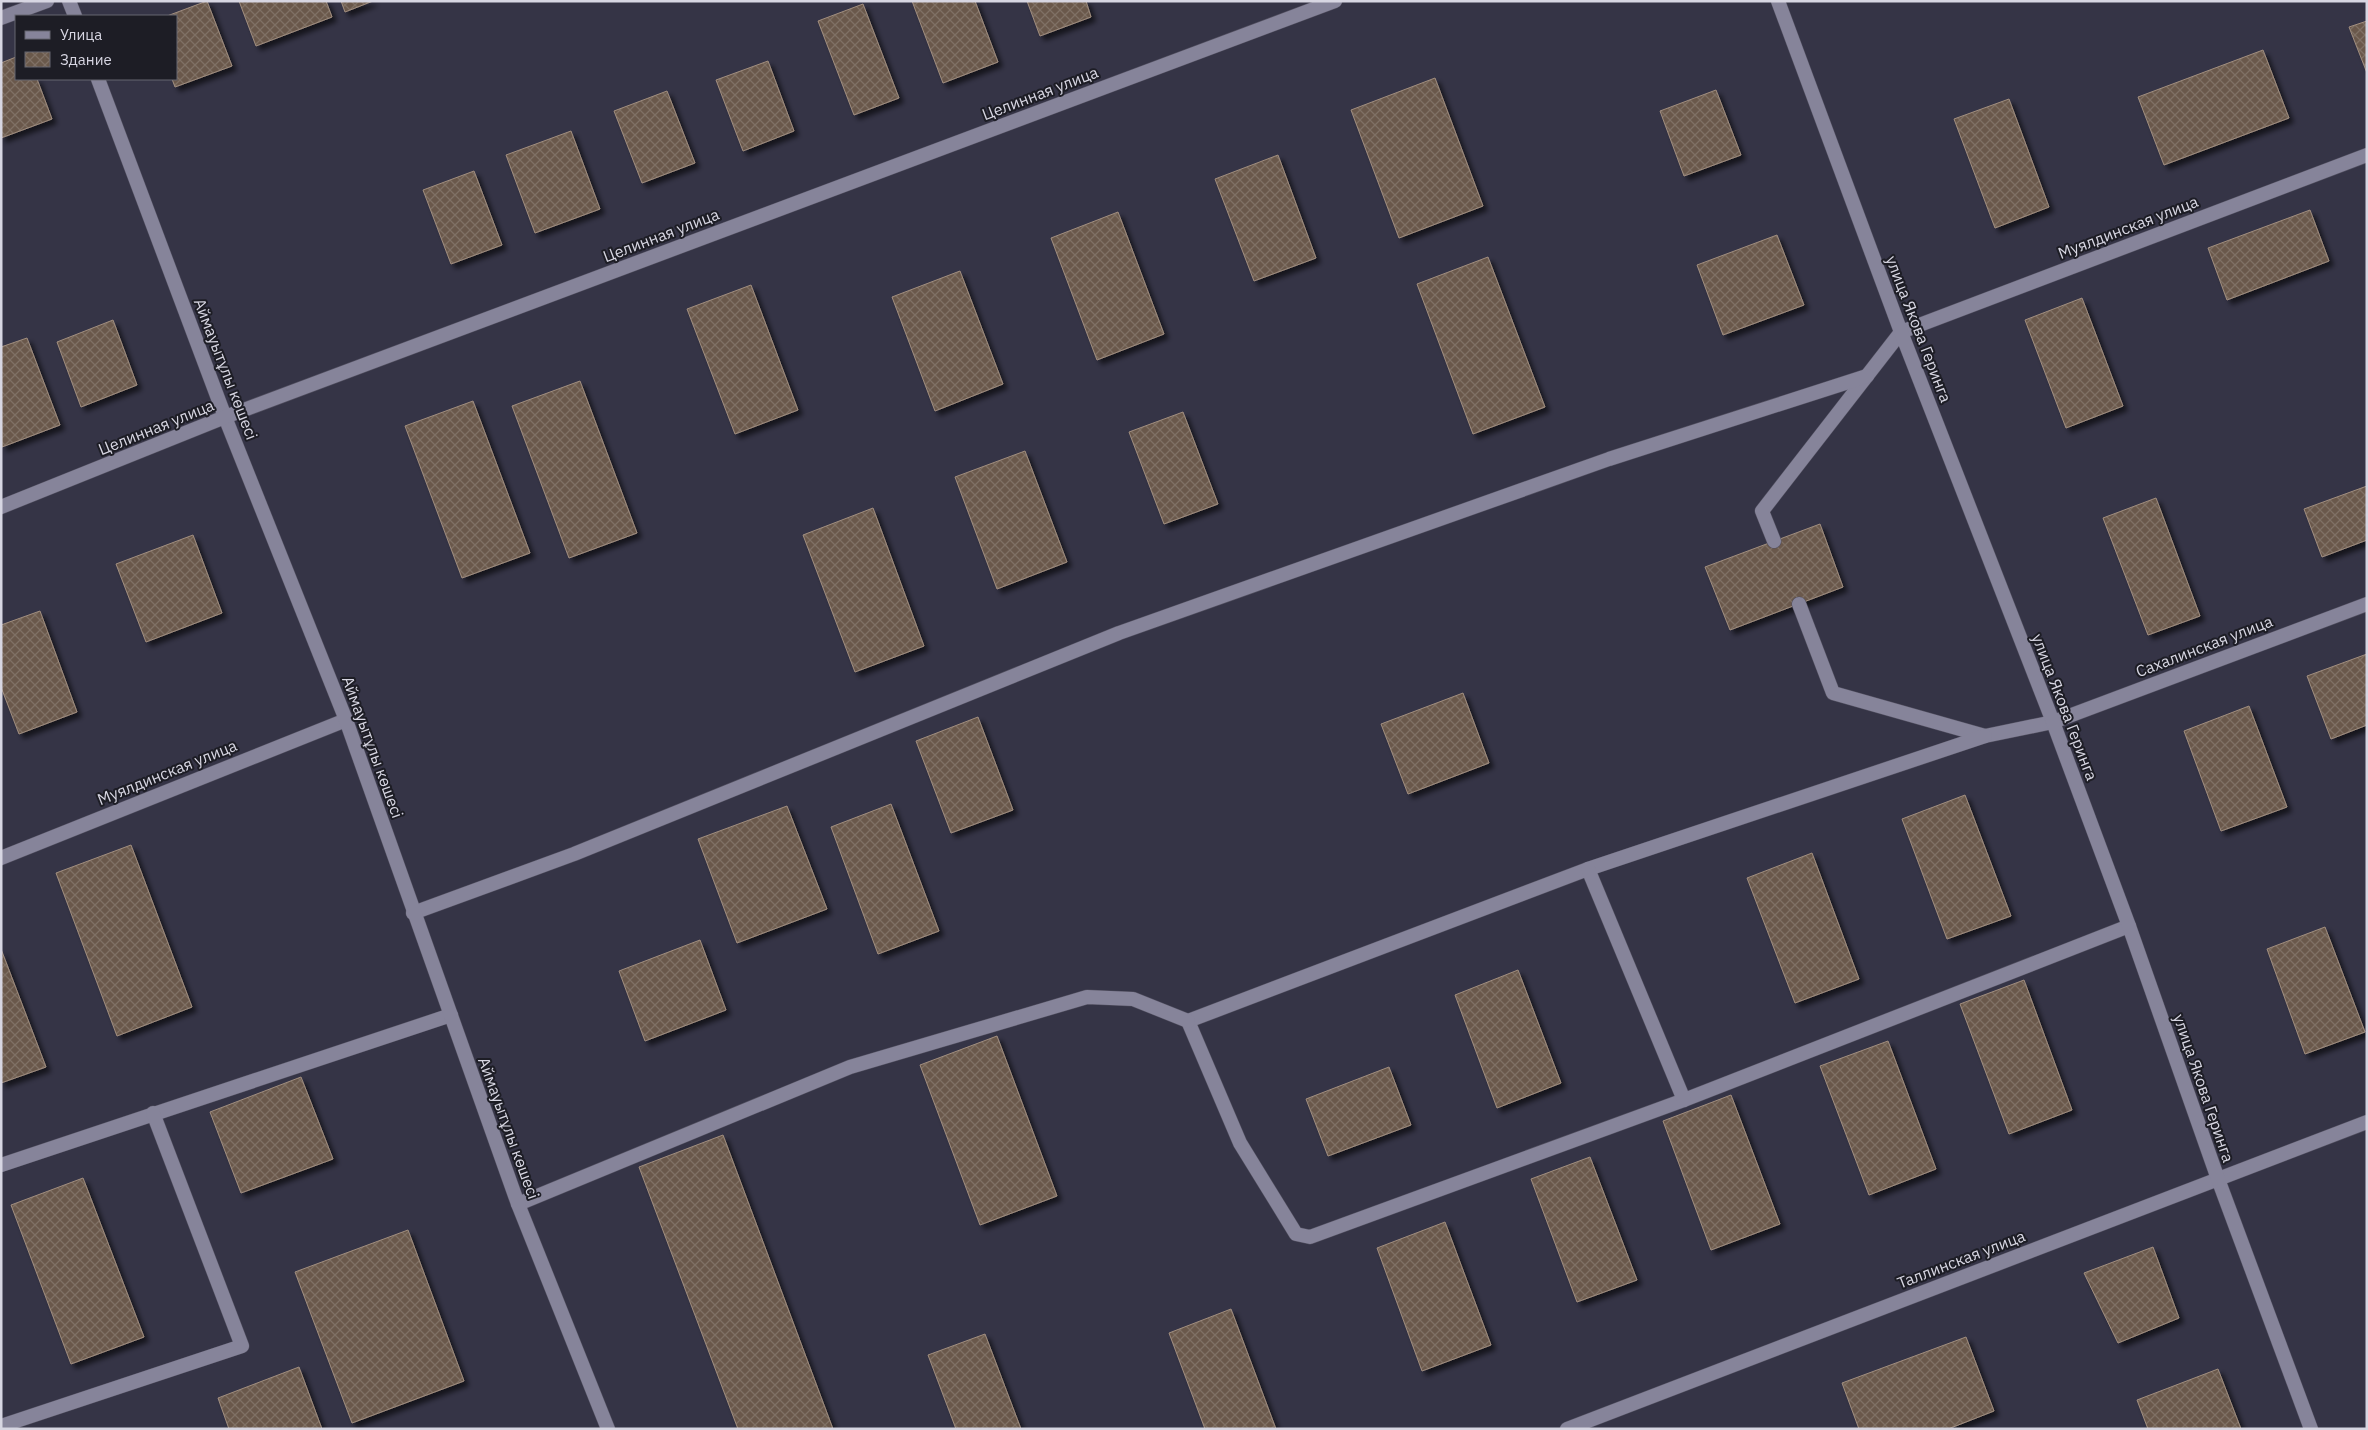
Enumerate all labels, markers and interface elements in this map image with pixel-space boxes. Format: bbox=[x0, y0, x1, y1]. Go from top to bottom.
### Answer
legend bbox=[15, 15, 178, 80]
text: Улица bbox=[60, 25, 102, 44]
text: Здание bbox=[60, 50, 112, 69]
street label: Целинная улица bbox=[979, 61, 1101, 124]
street label: Муялдинская улица bbox=[2055, 191, 2201, 263]
street label: Целинная улица bbox=[600, 203, 722, 266]
street label: улица Якова Геринга bbox=[1882, 253, 1956, 406]
street label: Аймауытұлы көшесі bbox=[190, 296, 262, 442]
street label: Целинная улица bbox=[95, 395, 217, 459]
street label: Сахалинская улица bbox=[2133, 611, 2276, 681]
street label: улица Якова Геринга bbox=[2028, 631, 2102, 784]
street label: Аймауытұлы көшесі bbox=[338, 673, 408, 821]
street label: Муялдинская улица bbox=[94, 735, 240, 809]
street label: улица Якова Геринга bbox=[2169, 1011, 2239, 1165]
street label: Аймауытұлы көшесі bbox=[474, 1054, 544, 1202]
street label: Таллинская улица bbox=[1894, 1225, 2028, 1293]

